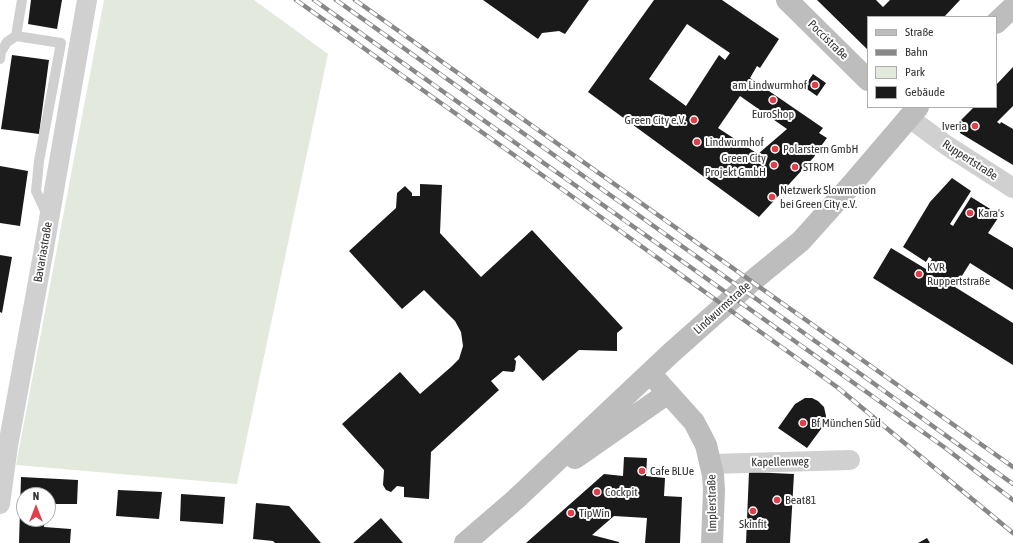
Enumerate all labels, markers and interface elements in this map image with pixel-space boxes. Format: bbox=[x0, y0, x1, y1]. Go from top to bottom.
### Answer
legend bbox=[867, 16, 997, 108]
street label: Poccistraße bbox=[805, 17, 851, 63]
text: Straße bbox=[905, 25, 933, 39]
text: Bahn bbox=[905, 45, 928, 59]
text: Park bbox=[905, 65, 925, 79]
place label: am Lindwurmhof bbox=[732, 78, 807, 92]
marker: am Lindwurmhof bbox=[810, 80, 820, 90]
text: Gebäude bbox=[905, 85, 945, 99]
marker: EuroShop bbox=[768, 95, 778, 105]
place label: EuroShop bbox=[752, 107, 794, 121]
place label: Green City e.V. bbox=[624, 113, 686, 127]
marker: Green City e.V. bbox=[689, 115, 699, 125]
place label: Iveria bbox=[942, 119, 967, 133]
marker: Iveria bbox=[970, 121, 980, 131]
place label: Lindwurmhof bbox=[705, 135, 764, 149]
marker: Lindwurmhof bbox=[692, 137, 702, 147]
street label: Ruppertstraße bbox=[940, 137, 1000, 183]
place label: Polarstern GmbH bbox=[783, 142, 858, 156]
marker: Polarstern GmbH bbox=[770, 144, 780, 154]
place label: Green City Projekt GmbH bbox=[705, 151, 766, 179]
marker: Green City Projekt GmbH bbox=[769, 160, 779, 170]
place label: STROM bbox=[803, 160, 834, 174]
marker: STROM bbox=[790, 162, 800, 172]
place label: Netzwerk Slowmotion bei Green City e.V. bbox=[780, 183, 876, 211]
marker: Netzwerk Slowmotion bei Green City e.V. bbox=[767, 192, 777, 202]
place label: Kara's bbox=[978, 206, 1004, 220]
marker: Kara's bbox=[965, 208, 975, 218]
street label: Bavariastraße bbox=[31, 221, 55, 283]
place label: KVR Ruppertstraße bbox=[927, 260, 990, 288]
marker: KVR Ruppertstraße bbox=[914, 269, 924, 279]
street label: Lindwurmstraße bbox=[691, 279, 753, 337]
place label: Bf München Süd bbox=[811, 416, 881, 430]
marker: Bf München Süd bbox=[798, 418, 808, 428]
street label: Kapellenweg bbox=[751, 454, 809, 470]
place label: Cafe BLUe bbox=[650, 464, 694, 478]
marker: Cafe BLUe bbox=[637, 466, 647, 476]
street label: Implerstraße bbox=[704, 474, 720, 532]
place label: Cockpit bbox=[605, 485, 638, 499]
north arrow bbox=[16, 487, 56, 527]
marker: Cockpit bbox=[592, 487, 602, 497]
text: N bbox=[33, 490, 39, 502]
place label: Beat81 bbox=[785, 493, 816, 507]
marker: Beat81 bbox=[772, 495, 782, 505]
place label: TipWin bbox=[579, 506, 610, 520]
marker: Skinfit bbox=[748, 506, 758, 516]
marker: TipWin bbox=[566, 508, 576, 518]
place label: Skinfit bbox=[739, 517, 767, 531]

